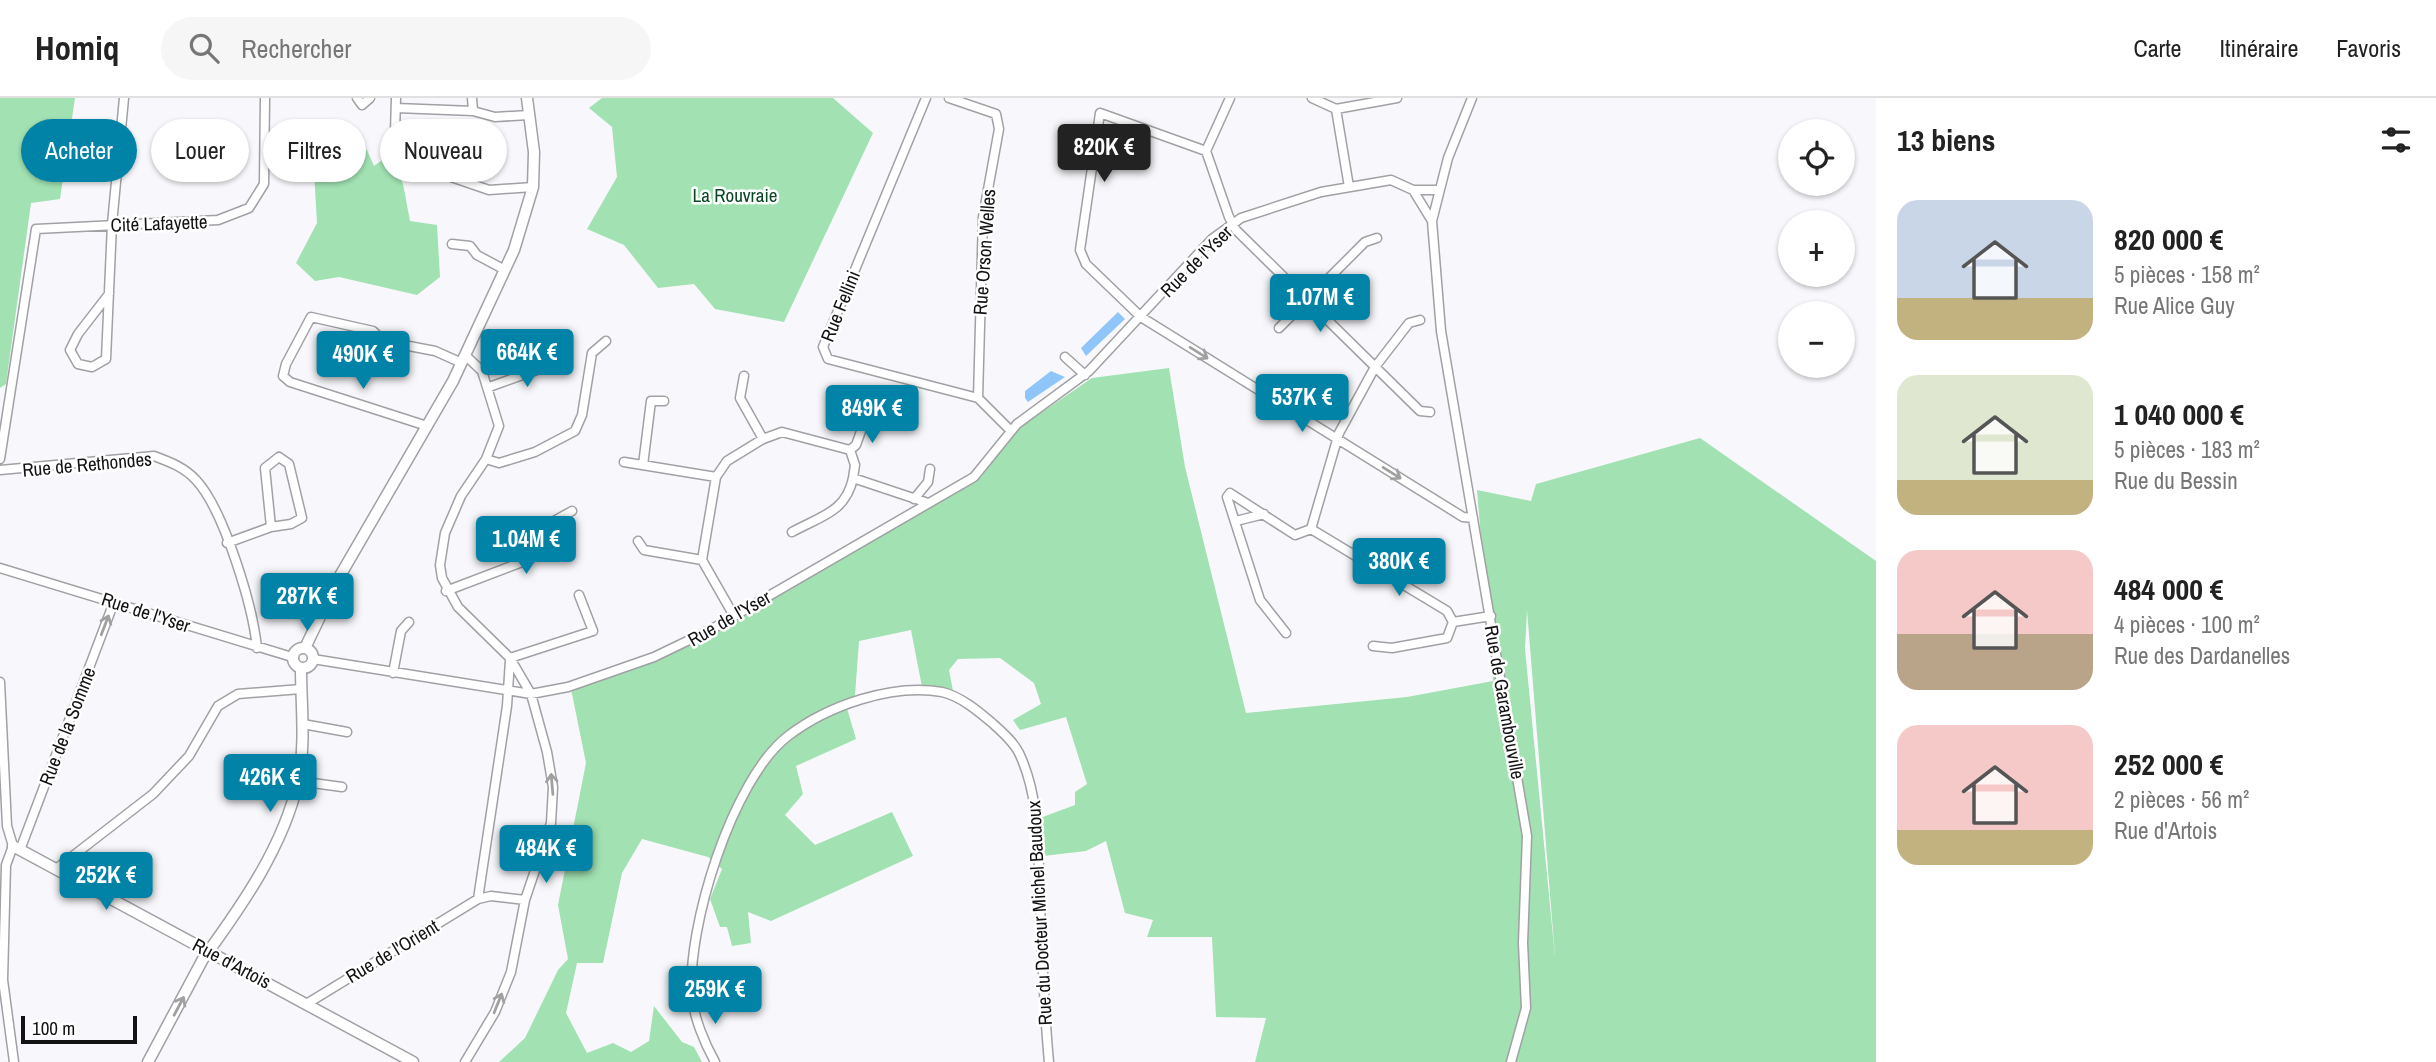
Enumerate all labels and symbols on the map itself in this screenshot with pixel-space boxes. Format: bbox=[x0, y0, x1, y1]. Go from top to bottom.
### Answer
pin: 820K € bbox=[1047, 125, 1161, 184]
park label: La Rouvraie bbox=[693, 182, 777, 208]
street label: Rue Orson Welles bbox=[967, 188, 1001, 316]
street label: Cité Lafayette bbox=[110, 208, 208, 238]
street label: Rue de l'Yser bbox=[1154, 219, 1238, 303]
street label: Rue Fellini bbox=[814, 267, 866, 345]
pin: 1.07M € bbox=[1255, 274, 1385, 334]
pin: 664K € bbox=[470, 330, 584, 389]
pin: 490K € bbox=[306, 331, 420, 391]
one-way arrow bbox=[1188, 346, 1208, 360]
pin: 537K € bbox=[1245, 374, 1359, 434]
pin: 849K € bbox=[815, 386, 929, 445]
street label: Rue de Rethondes bbox=[21, 445, 153, 483]
one-way arrow bbox=[1381, 467, 1401, 481]
pin: 1.04M € bbox=[461, 517, 591, 576]
pin: 380K € bbox=[1342, 538, 1456, 598]
pin: 287K € bbox=[250, 574, 364, 633]
street label: Rue de l'Yser bbox=[683, 583, 776, 652]
street label: Rue de l'Yser bbox=[98, 585, 194, 639]
one-way arrow bbox=[100, 615, 113, 637]
street label: Rue de Garambouville bbox=[1479, 623, 1531, 781]
street label: Rue de la Somme bbox=[33, 663, 101, 789]
pin: 426K € bbox=[213, 754, 327, 814]
one-way arrow bbox=[545, 773, 558, 795]
street label: Rue du Docteur Michel Baudoux bbox=[1020, 800, 1058, 1026]
pin: 484K € bbox=[489, 826, 603, 885]
pin: 252K € bbox=[49, 852, 163, 912]
street label: Rue de l'Orient bbox=[341, 913, 444, 989]
street label: Rue d'Artois bbox=[188, 932, 276, 995]
pin: 259K € bbox=[658, 967, 772, 1026]
one-way arrow bbox=[493, 992, 506, 1014]
one-way arrow bbox=[172, 996, 186, 1016]
scale bar bbox=[21, 1013, 136, 1045]

